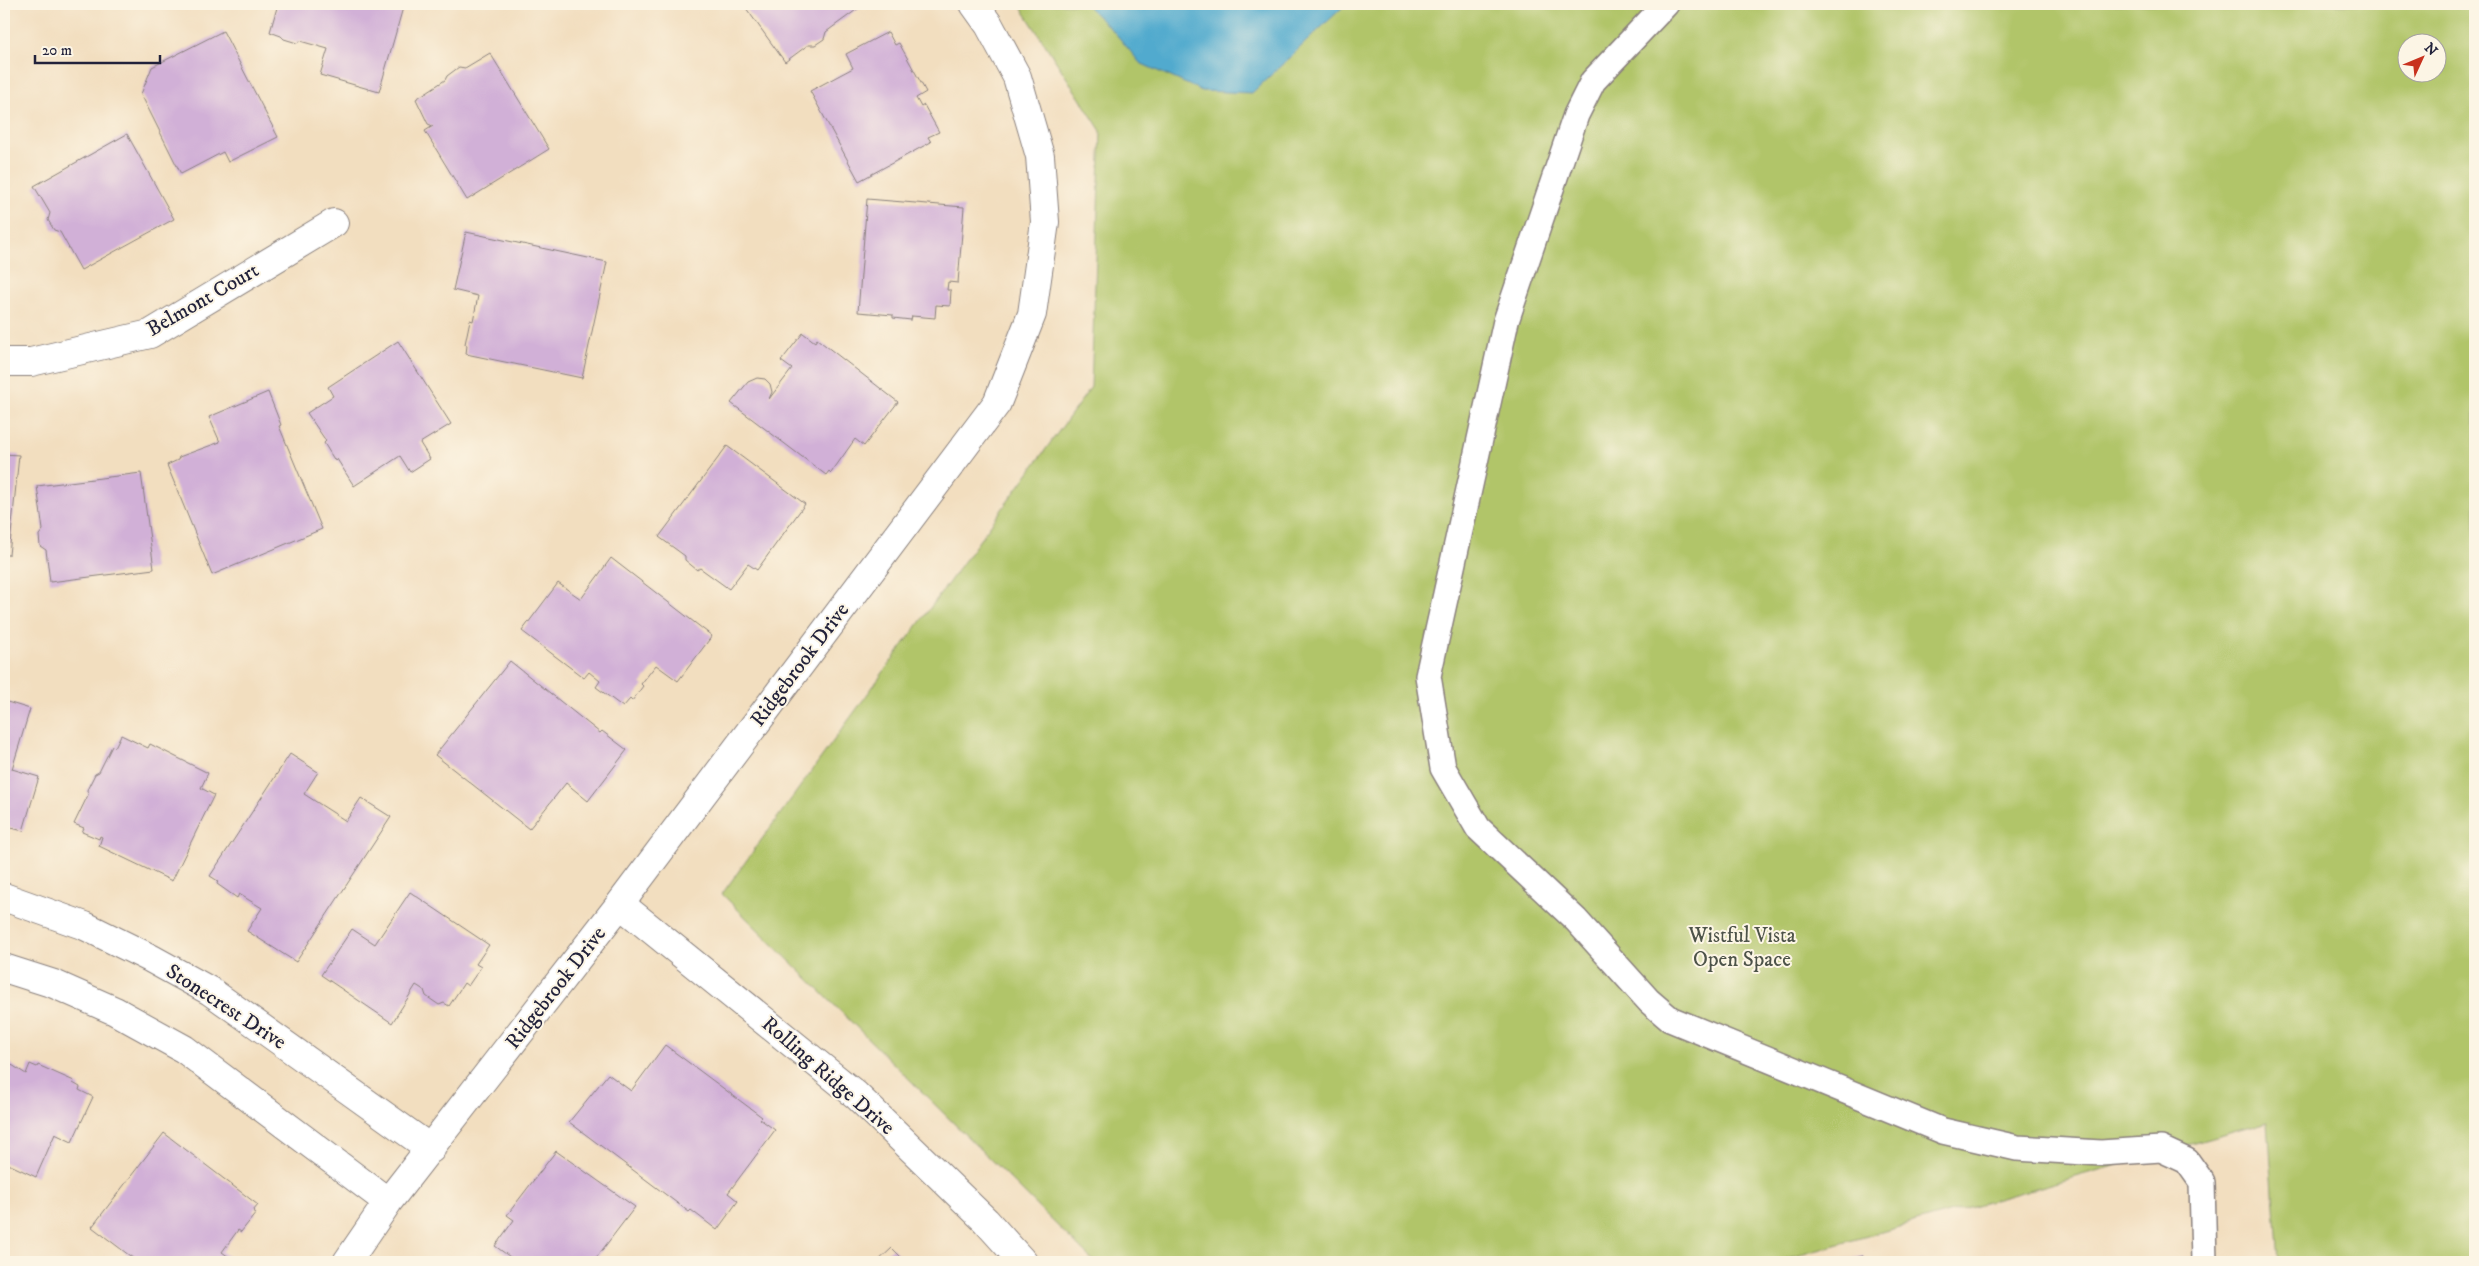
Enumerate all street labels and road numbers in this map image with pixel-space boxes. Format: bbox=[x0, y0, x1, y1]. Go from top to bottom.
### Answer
street label: Belmont Court bbox=[142, 257, 264, 343]
street label: Ridgebrook Drive bbox=[745, 598, 855, 732]
street label: Ridgebrook Drive bbox=[500, 921, 612, 1054]
street label: Stonecrest Drive bbox=[161, 958, 291, 1056]
street label: Rolling Ridge Drive bbox=[756, 1011, 900, 1141]

